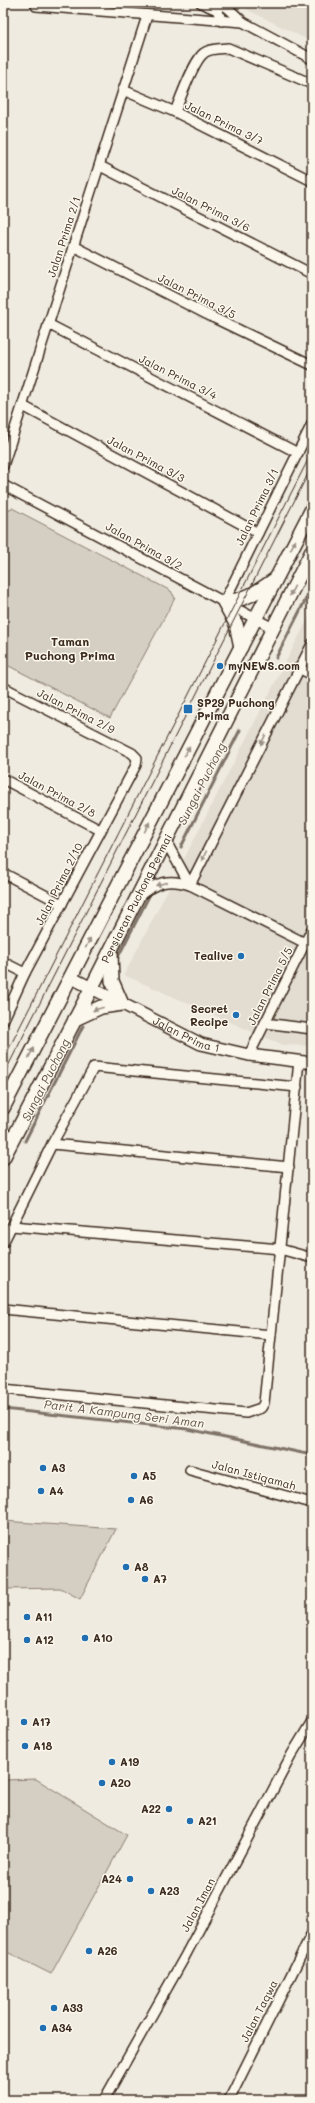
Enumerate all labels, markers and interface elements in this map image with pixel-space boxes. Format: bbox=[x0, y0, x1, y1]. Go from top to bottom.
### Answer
street label: Jalan Prima 3/7 bbox=[183, 97, 266, 148]
street label: Jalan Prima 3/6 bbox=[170, 182, 253, 235]
street label: Jalan Prima 2/1 bbox=[43, 195, 84, 279]
street label: Jalan Prima 3/5 bbox=[156, 269, 239, 322]
street label: Jalan Prima 3/4 bbox=[137, 350, 220, 403]
street label: Jalan Prima 3/3 bbox=[105, 432, 188, 486]
street label: Jalan Prima 3/1 bbox=[231, 466, 282, 548]
street label: Jalan Prima 3/2 bbox=[103, 518, 185, 573]
one-way arrow bbox=[290, 539, 296, 550]
one-way arrow bbox=[289, 585, 295, 596]
district label: Taman Puchong Prima bbox=[25, 633, 115, 663]
place label: myNEWS.com bbox=[228, 658, 300, 673]
marker: myNEWS.com bbox=[215, 661, 225, 671]
street label: Jalan Prima 2/9 bbox=[35, 685, 118, 737]
place label: SP29 Puchong Prima bbox=[197, 695, 275, 723]
marker: SP29 Puchong Prima bbox=[182, 703, 194, 715]
one-way arrow bbox=[260, 735, 266, 746]
water label: Sungai Puchong bbox=[173, 740, 229, 827]
one-way arrow bbox=[183, 745, 190, 757]
street label: Jalan Prima 2/8 bbox=[16, 767, 99, 820]
one-way arrow bbox=[144, 821, 150, 833]
street label: Persiaran Puchong Permai bbox=[97, 831, 175, 965]
street label: Jalan Prima 2/10 bbox=[31, 840, 86, 927]
one-way arrow bbox=[201, 851, 207, 862]
one-way arrow bbox=[155, 881, 167, 887]
one-way arrow bbox=[84, 937, 91, 948]
street label: Jalan Prima 5/5 bbox=[243, 944, 296, 1027]
place label: Tealive bbox=[194, 948, 233, 963]
marker: Tealive bbox=[236, 951, 246, 961]
place label: Secret Recipe bbox=[190, 1001, 228, 1029]
one-way arrow bbox=[91, 1006, 103, 1012]
marker: Secret Recipe bbox=[231, 1010, 241, 1020]
street label: Jalan Prima 1 bbox=[151, 1013, 221, 1055]
water label: Sungai Puchong bbox=[17, 1036, 73, 1123]
one-way arrow bbox=[28, 1047, 34, 1059]
water label: Parit A Kampung Seri Aman bbox=[43, 1395, 205, 1431]
street label: Jalan Istiqamah bbox=[211, 1456, 298, 1493]
place label: A3 bbox=[51, 1460, 66, 1475]
marker: A3 bbox=[38, 1463, 48, 1473]
place label: A5 bbox=[142, 1468, 157, 1483]
marker: A5 bbox=[129, 1471, 139, 1481]
place label: A4 bbox=[49, 1483, 64, 1498]
marker: A4 bbox=[36, 1486, 46, 1496]
place label: A6 bbox=[139, 1492, 154, 1507]
marker: A6 bbox=[126, 1495, 136, 1505]
place label: A8 bbox=[134, 1559, 149, 1574]
marker: A8 bbox=[121, 1562, 131, 1572]
place label: A7 bbox=[153, 1571, 167, 1586]
marker: A7 bbox=[140, 1574, 150, 1584]
place label: A11 bbox=[35, 1609, 52, 1624]
marker: A11 bbox=[22, 1612, 32, 1622]
place label: A10 bbox=[93, 1630, 113, 1645]
place label: A12 bbox=[35, 1632, 54, 1647]
marker: A10 bbox=[80, 1633, 90, 1643]
marker: A12 bbox=[22, 1635, 32, 1645]
place label: A17 bbox=[32, 1714, 51, 1729]
marker: A17 bbox=[19, 1717, 29, 1727]
place label: A18 bbox=[33, 1738, 53, 1753]
marker: A18 bbox=[20, 1741, 30, 1751]
place label: A19 bbox=[120, 1754, 140, 1769]
marker: A19 bbox=[107, 1757, 117, 1767]
place label: A20 bbox=[110, 1775, 131, 1790]
marker: A20 bbox=[97, 1778, 107, 1788]
place label: A22 bbox=[141, 1801, 161, 1816]
marker: A22 bbox=[164, 1804, 174, 1814]
place label: A21 bbox=[198, 1813, 217, 1828]
marker: A21 bbox=[185, 1816, 195, 1826]
place label: A24 bbox=[101, 1871, 122, 1886]
marker: A24 bbox=[125, 1874, 135, 1884]
street label: Jalan Iman bbox=[177, 1875, 218, 1934]
place label: A23 bbox=[159, 1883, 180, 1898]
marker: A23 bbox=[146, 1886, 156, 1896]
place label: A26 bbox=[97, 1943, 118, 1958]
marker: A26 bbox=[84, 1946, 94, 1956]
street label: Jalan Taqwa bbox=[237, 1977, 281, 2044]
place label: A33 bbox=[62, 2000, 83, 2015]
marker: A33 bbox=[49, 2003, 59, 2013]
place label: A34 bbox=[51, 2020, 72, 2035]
marker: A34 bbox=[38, 2023, 48, 2033]

